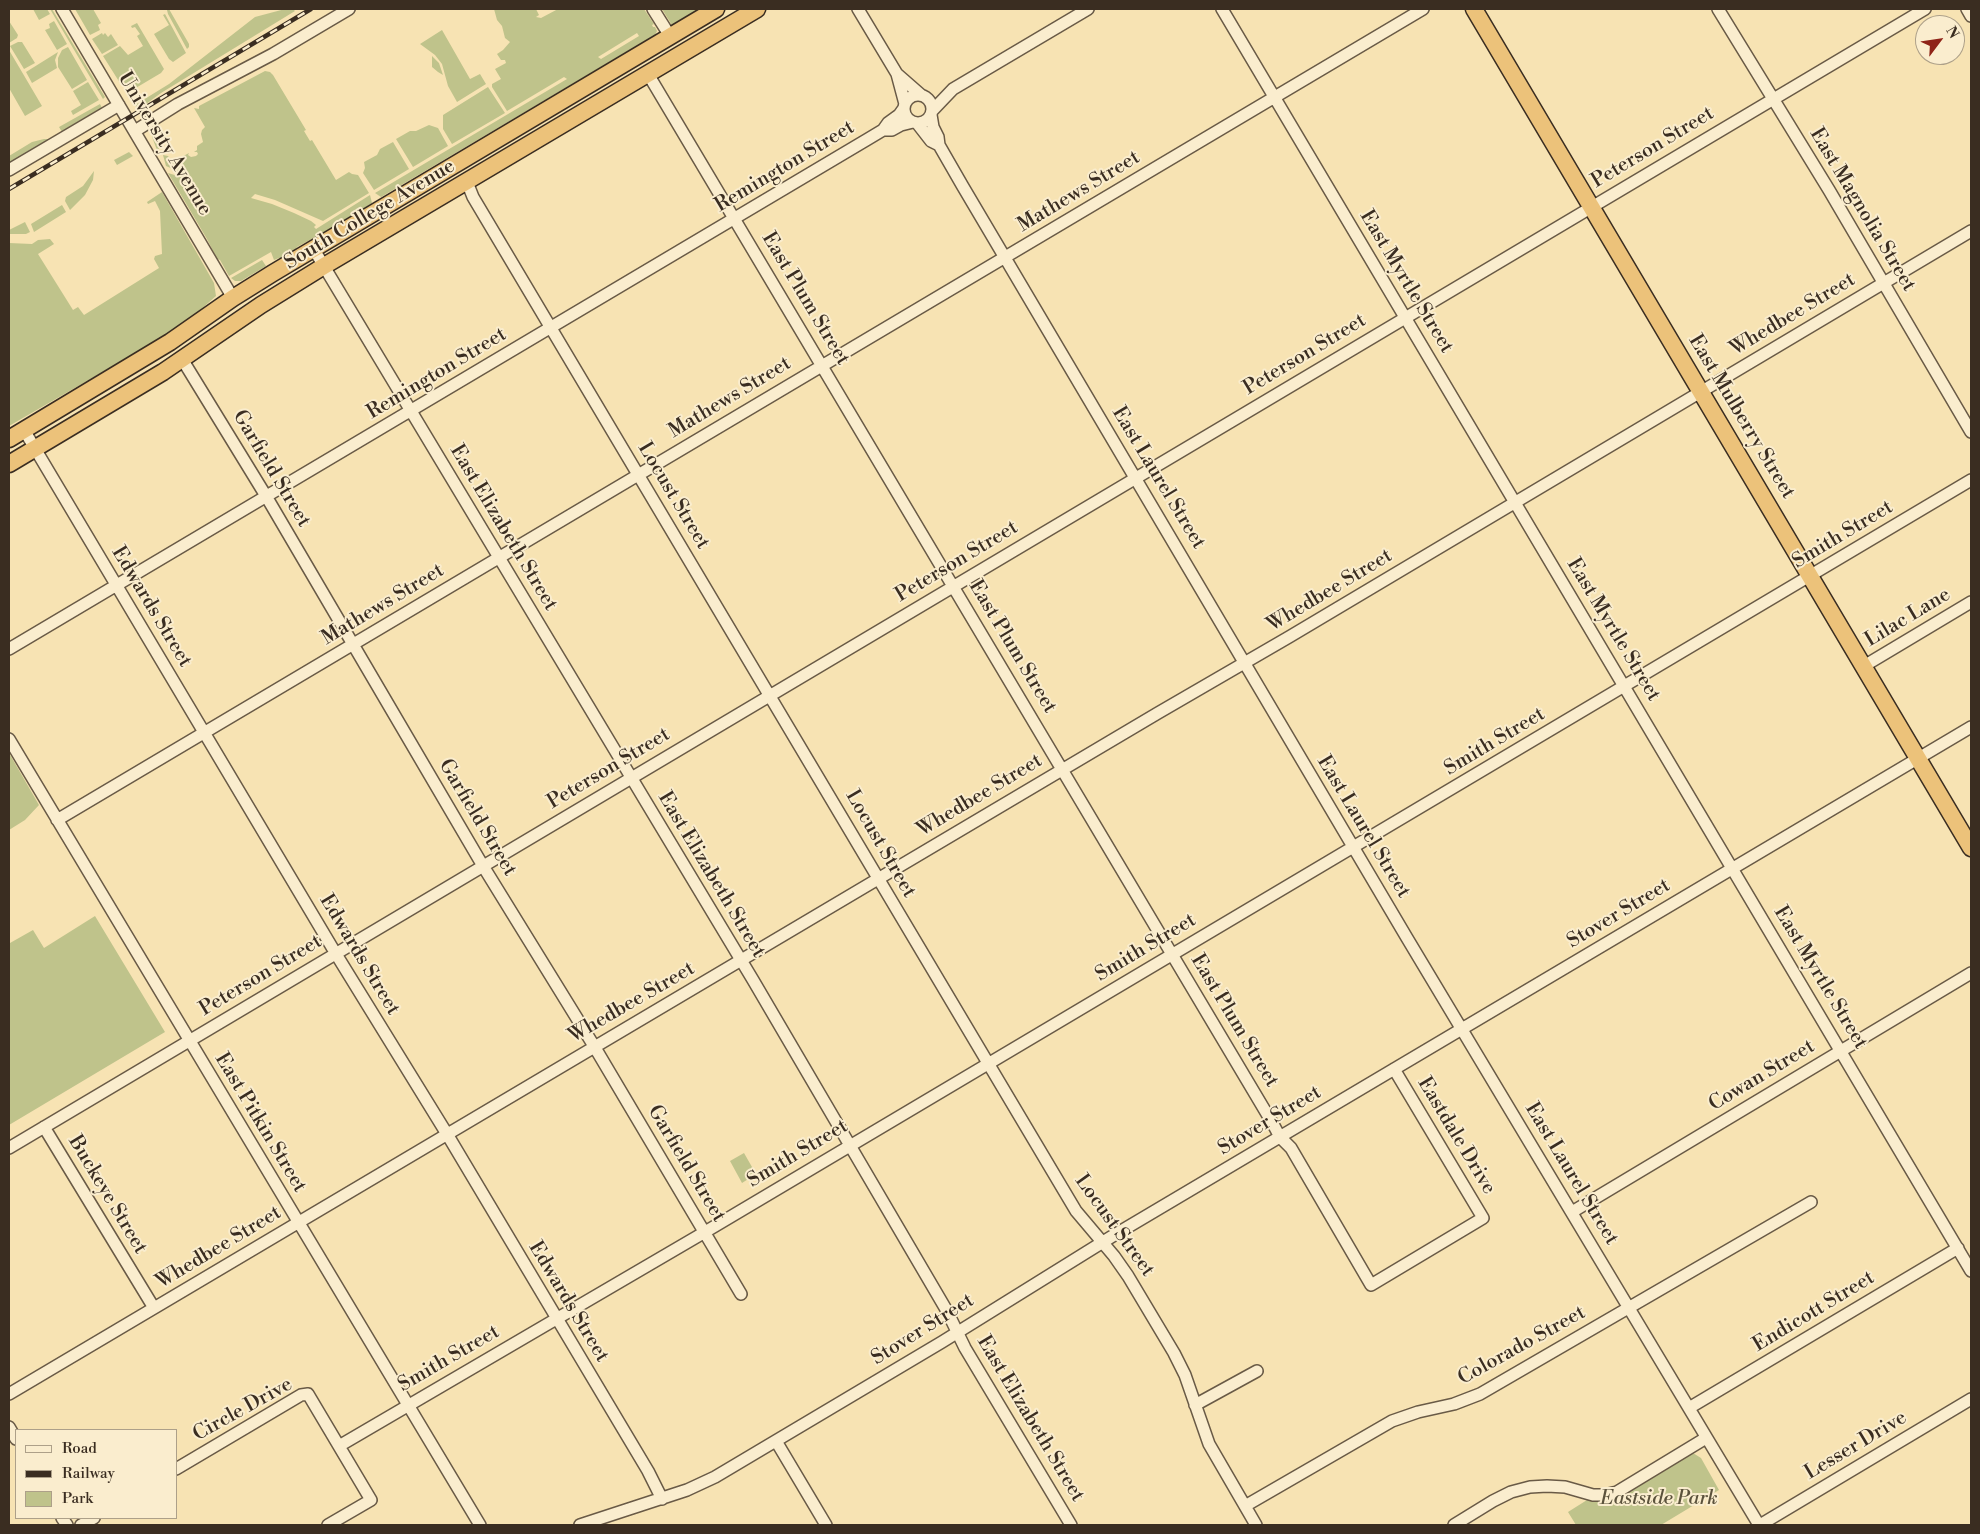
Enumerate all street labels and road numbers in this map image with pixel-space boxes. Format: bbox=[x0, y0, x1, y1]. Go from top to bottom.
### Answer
street label: University Avenue bbox=[112, 68, 216, 220]
street label: Peterson Street bbox=[1587, 102, 1719, 194]
street label: Remington Street bbox=[711, 116, 859, 218]
street label: East Magnolia Street bbox=[1804, 124, 1920, 296]
street label: Mathews Street bbox=[1014, 146, 1144, 238]
street label: South College Avenue bbox=[280, 155, 460, 275]
street label: East Myrtle Street bbox=[1354, 206, 1458, 358]
street label: East Plum Street bbox=[756, 228, 854, 370]
street label: Whedbee Street bbox=[1726, 268, 1860, 362]
street label: Peterson Street bbox=[1239, 309, 1371, 401]
street label: Remington Street bbox=[363, 323, 511, 425]
street label: East Mulberry Street bbox=[1683, 331, 1799, 503]
street label: Mathews Street bbox=[665, 352, 795, 444]
street label: East Laurel Street bbox=[1106, 402, 1210, 554]
street label: Garfield Street bbox=[227, 406, 315, 532]
street label: Locust Street bbox=[632, 438, 714, 554]
street label: East Elizabeth Street bbox=[444, 441, 562, 615]
street label: Smith Street bbox=[1788, 496, 1898, 574]
street label: Peterson Street bbox=[891, 516, 1023, 608]
street label: Edwards Street bbox=[106, 542, 196, 672]
street label: Whedbee Street bbox=[1263, 544, 1397, 638]
street label: East Myrtle Street bbox=[1561, 554, 1665, 706]
street label: Mathews Street bbox=[318, 559, 448, 651]
street label: East Plum Street bbox=[963, 576, 1061, 718]
street label: Lilac Lane bbox=[1861, 583, 1955, 653]
street label: Smith Street bbox=[1440, 703, 1550, 781]
street label: Peterson Street bbox=[543, 723, 675, 815]
street label: Whedbee Street bbox=[913, 749, 1047, 843]
street label: East Laurel Street bbox=[1311, 751, 1415, 903]
street label: Garfield Street bbox=[433, 755, 521, 881]
street label: Locust Street bbox=[840, 786, 920, 902]
street label: East Elizabeth Street bbox=[652, 788, 770, 962]
street label: Stover Street bbox=[1563, 874, 1675, 954]
street label: Edwards Street bbox=[314, 890, 404, 1020]
street label: East Myrtle Street bbox=[1768, 902, 1872, 1054]
street label: Smith Street bbox=[1091, 909, 1201, 987]
street label: Peterson Street bbox=[195, 930, 327, 1022]
street label: East Plum Street bbox=[1185, 950, 1283, 1092]
street label: Whedbee Street bbox=[565, 957, 699, 1049]
street label: Cowan Street bbox=[1705, 1035, 1819, 1117]
street label: East Pitkin Street bbox=[209, 1049, 311, 1197]
street label: Eastdale Drive bbox=[1412, 1073, 1500, 1199]
street label: Stover Street bbox=[1214, 1081, 1326, 1161]
street label: East Laurel Street bbox=[1519, 1098, 1623, 1250]
street label: Garfield Street bbox=[642, 1101, 730, 1227]
street label: Smith Street bbox=[743, 1115, 853, 1193]
street label: Buckeye Street bbox=[62, 1131, 152, 1259]
street label: Locust Street bbox=[1069, 1170, 1159, 1282]
street label: Whedbee Street bbox=[152, 1201, 286, 1295]
street label: Edwards Street bbox=[523, 1237, 613, 1367]
street label: Endicott Street bbox=[1749, 1266, 1879, 1358]
street label: Stover Street bbox=[867, 1289, 979, 1371]
street label: Colorado Street bbox=[1454, 1301, 1590, 1391]
street label: Smith Street bbox=[394, 1320, 504, 1398]
street label: East Elizabeth Street bbox=[971, 1332, 1089, 1506]
street label: Circle Drive bbox=[189, 1373, 297, 1447]
street label: Lesser Drive bbox=[1801, 1406, 1911, 1486]

